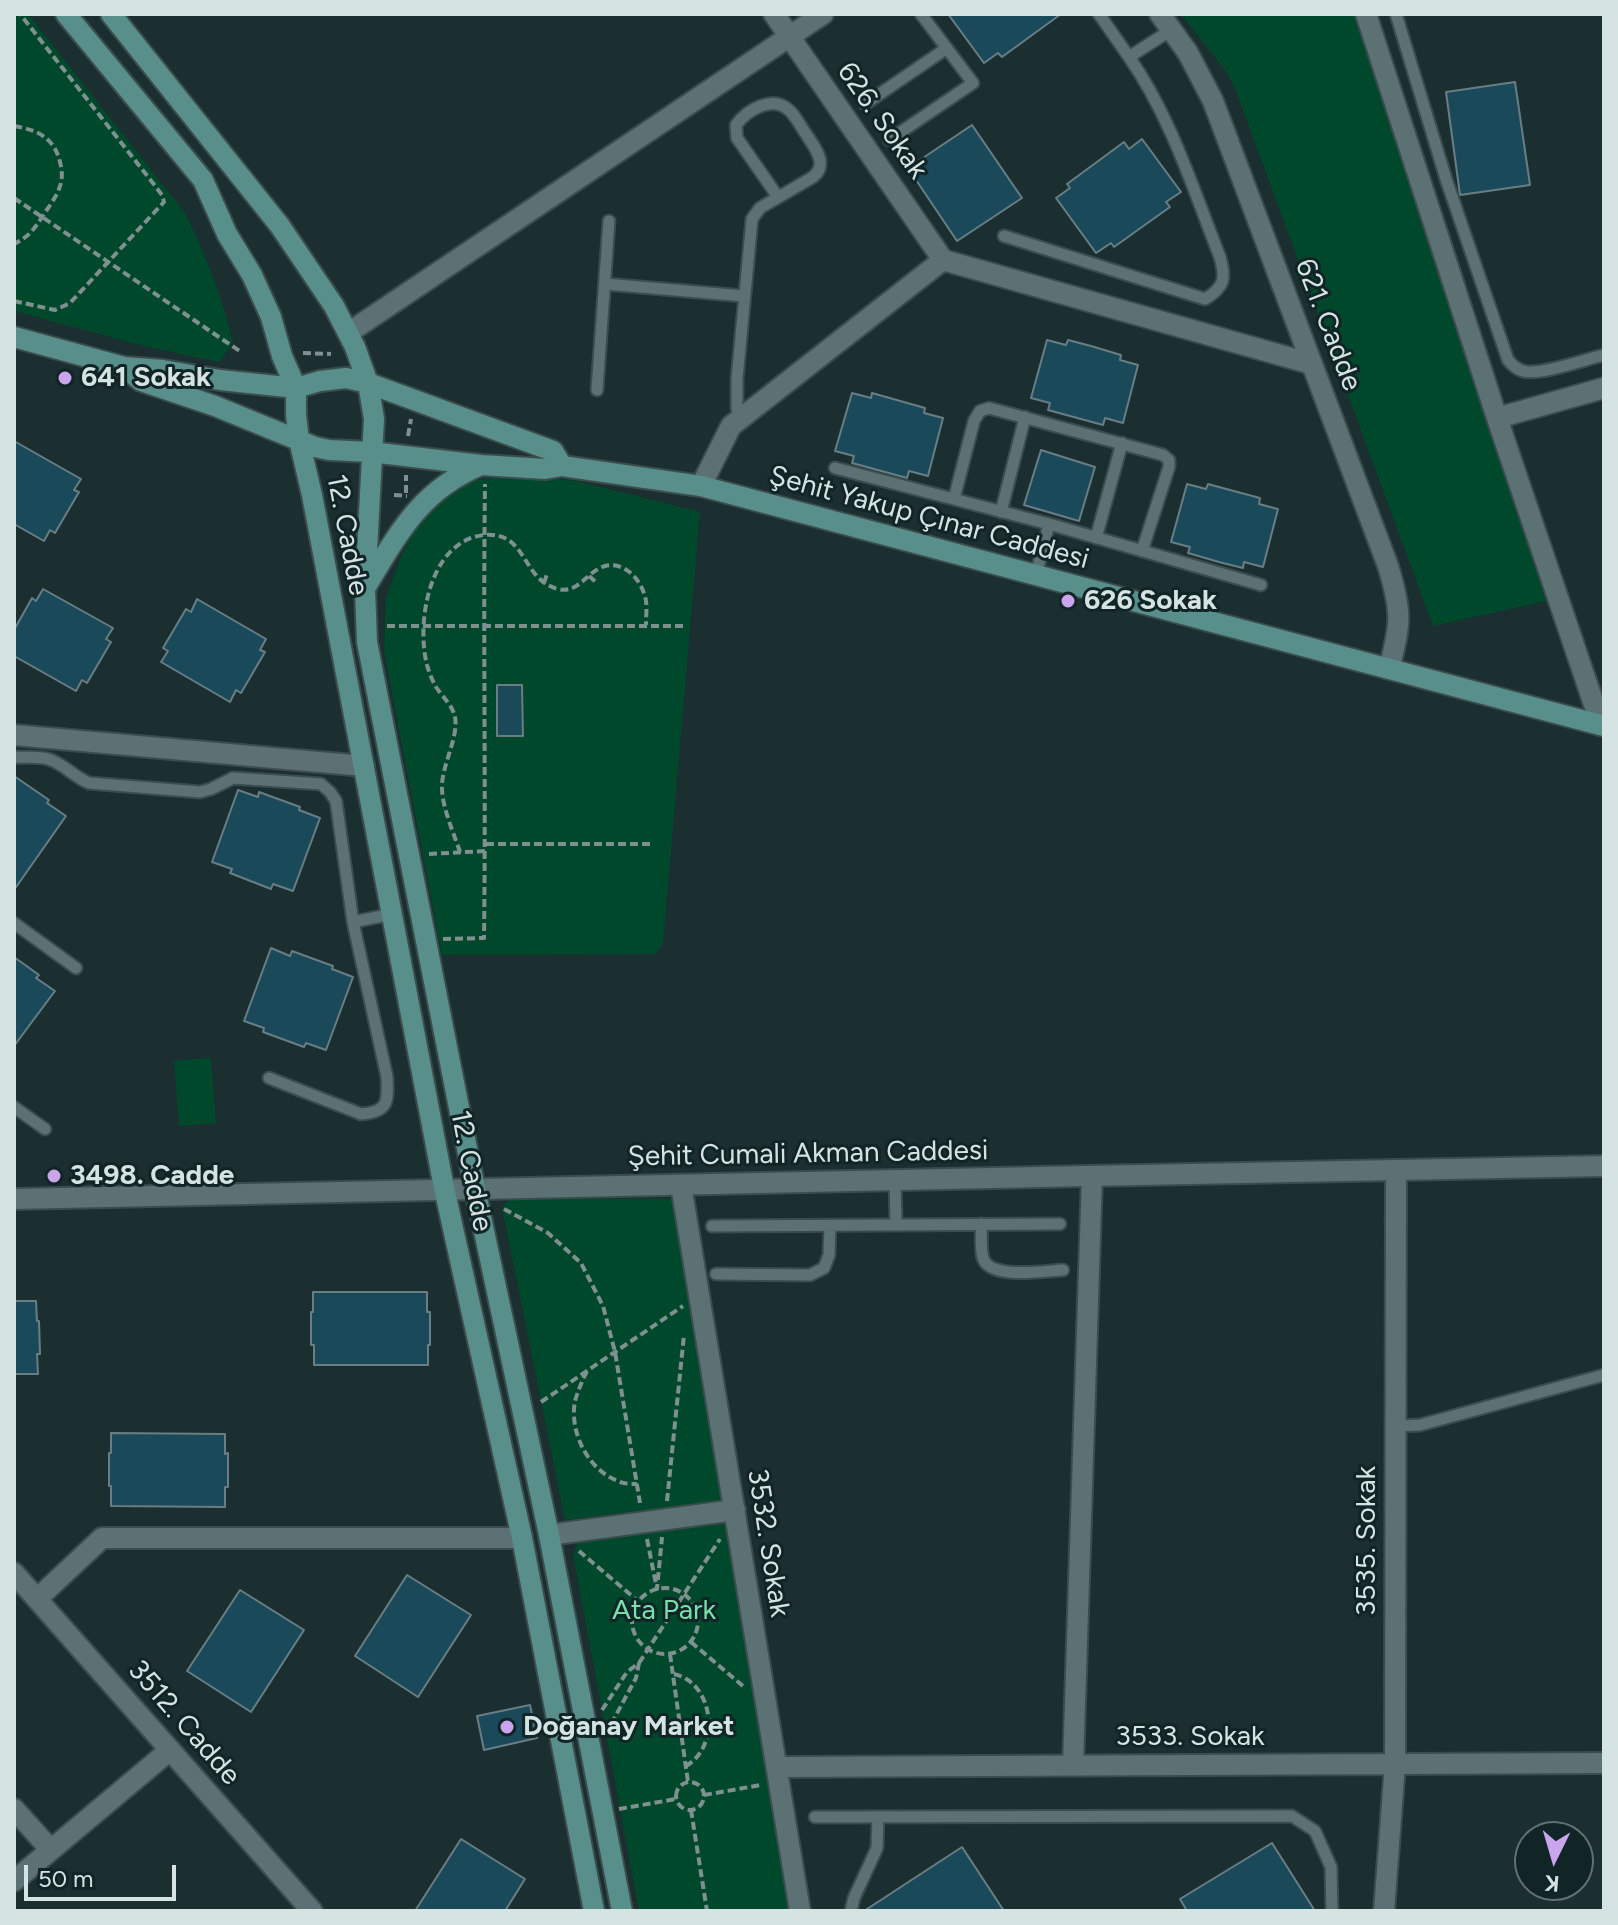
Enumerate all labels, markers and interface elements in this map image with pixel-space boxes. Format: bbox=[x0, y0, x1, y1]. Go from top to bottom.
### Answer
street label: 626. Sokak bbox=[830, 56, 934, 186]
street label: 621. Cadde bbox=[1288, 254, 1368, 396]
place label: 641 Sokak bbox=[81, 361, 211, 395]
marker: 641 Sokak bbox=[56, 369, 74, 387]
street label: Şehit Yakup Çınar Caddesi bbox=[766, 459, 1092, 577]
street label: 12. Cadde bbox=[319, 472, 375, 598]
place label: 626 Sokak bbox=[1084, 584, 1217, 618]
marker: 626 Sokak bbox=[1059, 592, 1077, 610]
street label: 12. Cadde bbox=[443, 1108, 499, 1234]
street label: Şehit Cumali Akman Caddesi bbox=[627, 1134, 989, 1174]
place label: 3498. Cadde bbox=[70, 1159, 234, 1193]
marker: 3498. Cadde bbox=[45, 1167, 63, 1185]
street label: 3535. Sokak bbox=[1350, 1466, 1384, 1616]
street label: 3532. Sokak bbox=[740, 1467, 796, 1619]
park label: Ata Park bbox=[612, 1594, 716, 1628]
street label: 3512. Cadde bbox=[121, 1654, 247, 1792]
place label: Doğanay Market bbox=[523, 1710, 734, 1744]
marker: Doğanay Market bbox=[498, 1718, 516, 1736]
street label: 3533. Sokak bbox=[1115, 1720, 1265, 1754]
north arrow bbox=[1514, 1821, 1594, 1901]
scale bar bbox=[28, 1849, 180, 1899]
text: 50 m bbox=[38, 1864, 94, 1893]
text: K bbox=[1544, 1869, 1561, 1898]

